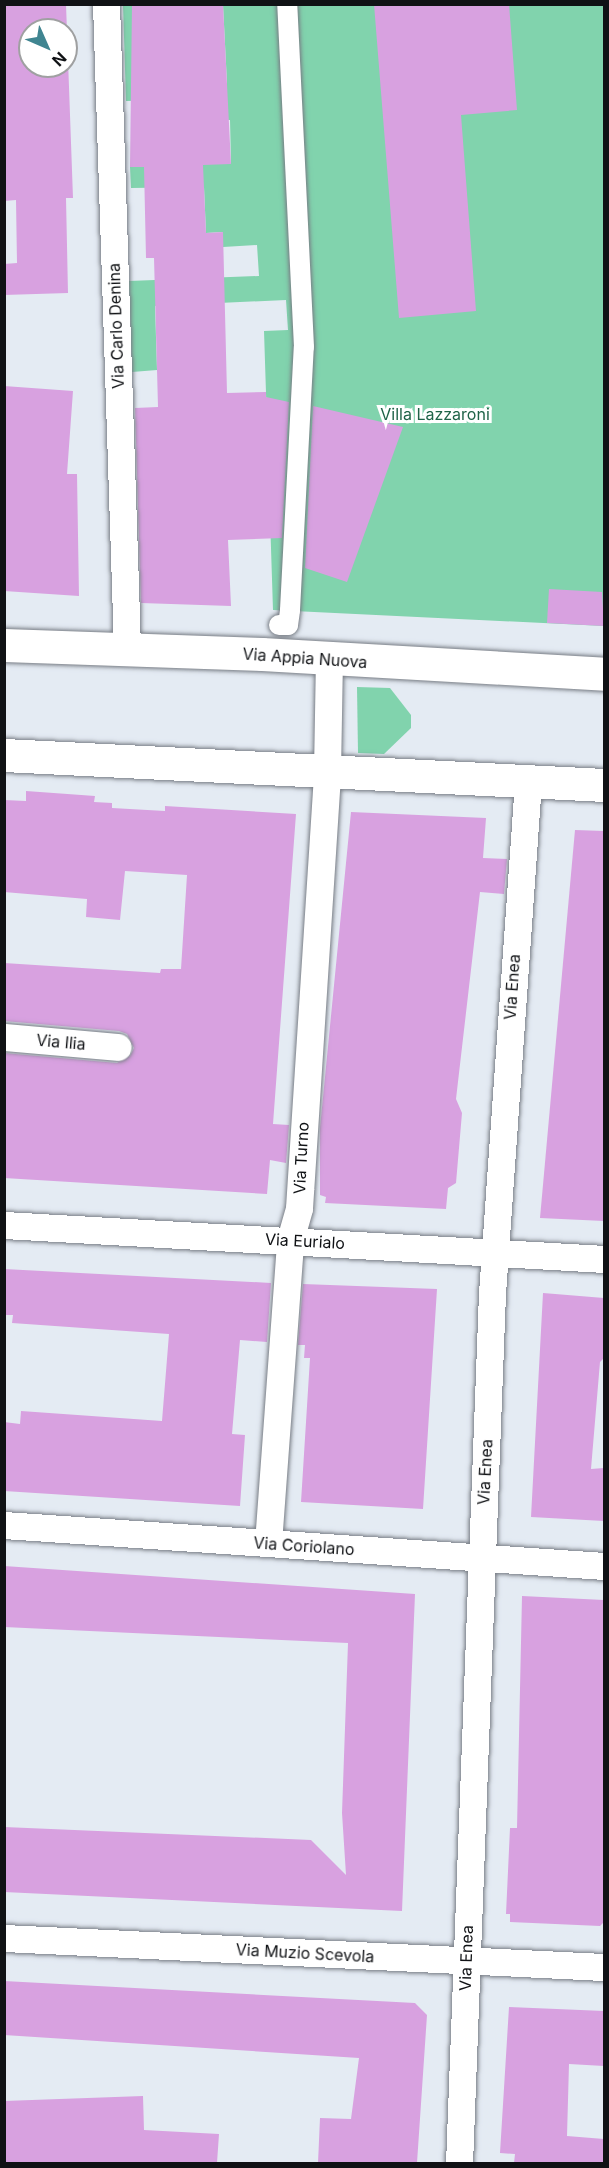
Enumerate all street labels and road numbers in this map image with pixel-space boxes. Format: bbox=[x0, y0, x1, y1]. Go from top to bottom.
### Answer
street label: Via Carlo Denina bbox=[104, 263, 128, 389]
street label: Via Appia Nuova bbox=[242, 644, 368, 672]
street label: Via Enea bbox=[500, 953, 524, 1021]
street label: Via Ilia bbox=[36, 1030, 86, 1054]
street label: Via Turno bbox=[290, 1121, 312, 1195]
street label: Via Eurialo bbox=[265, 1229, 345, 1253]
street label: Via Enea bbox=[474, 1439, 496, 1505]
street label: Via Coriolano bbox=[253, 1533, 355, 1559]
street label: Via Enea bbox=[455, 1925, 477, 1991]
street label: Via Muzio Scevola bbox=[235, 1940, 375, 1966]

